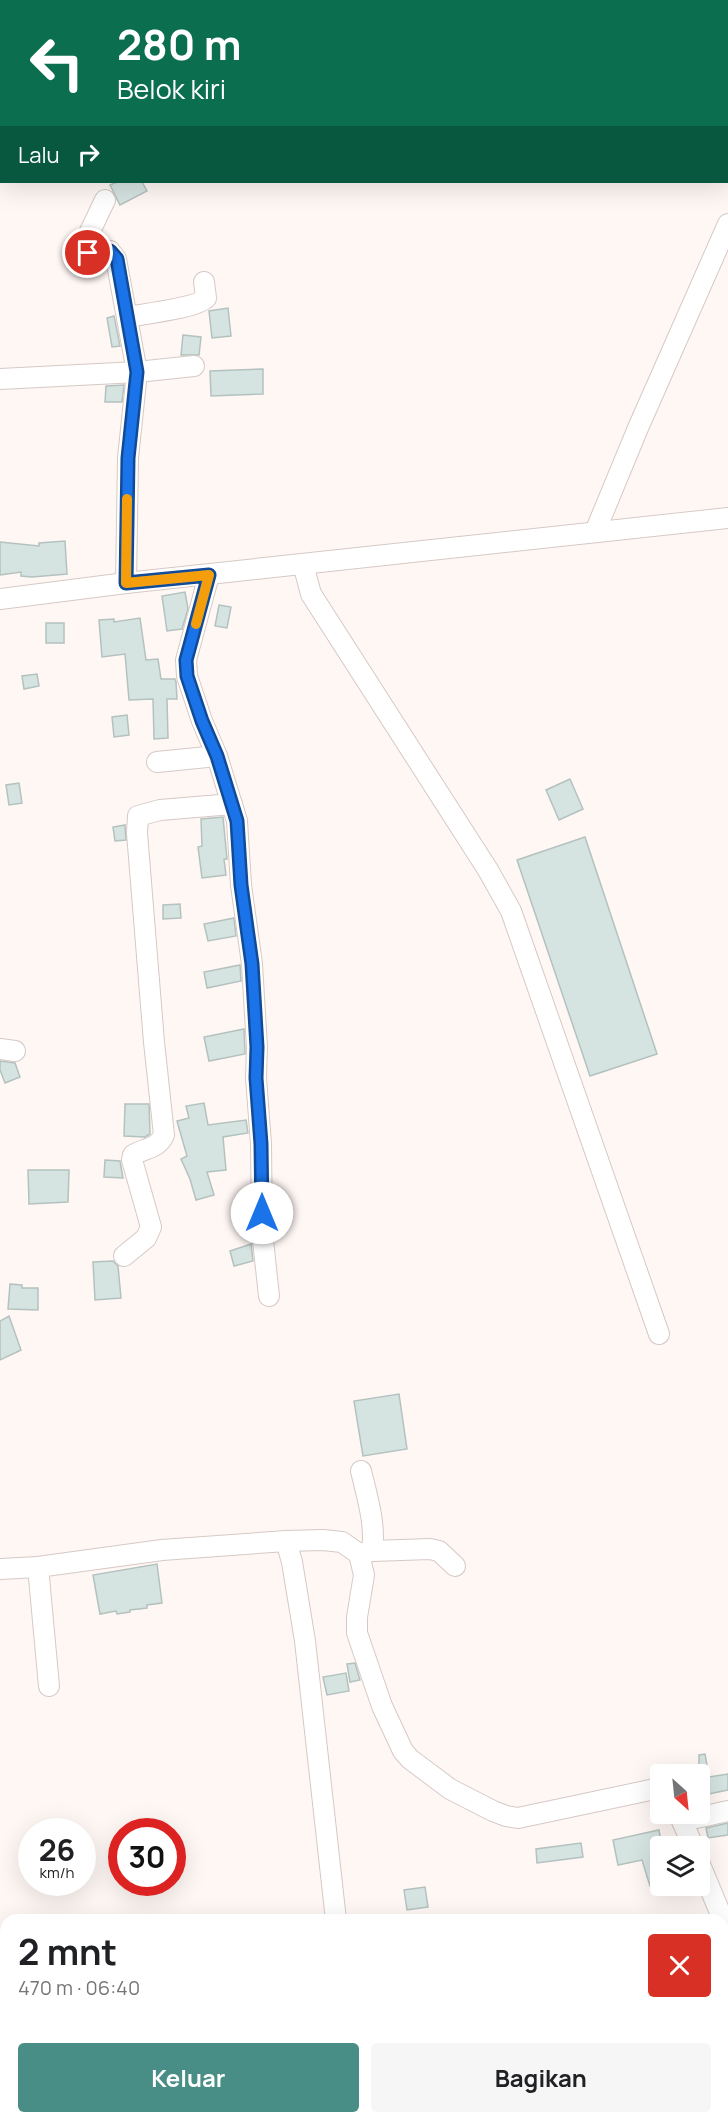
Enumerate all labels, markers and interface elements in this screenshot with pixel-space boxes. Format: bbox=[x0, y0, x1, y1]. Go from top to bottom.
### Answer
text: 280 m bbox=[117, 15, 242, 73]
icon: left bbox=[18, 24, 96, 102]
text: Belok kiri bbox=[117, 70, 226, 107]
icon: right bbox=[72, 138, 105, 171]
text: Lalu bbox=[18, 140, 60, 170]
pin bbox=[62, 227, 113, 278]
icon: arrive bbox=[71, 236, 104, 269]
position arrow bbox=[230, 1181, 294, 1245]
north arrow bbox=[650, 1764, 710, 1824]
map controls bbox=[650, 1764, 710, 1896]
speed limit sign: 30 bbox=[108, 1818, 186, 1896]
text: 26 bbox=[39, 1829, 75, 1870]
button: layers bbox=[650, 1836, 710, 1896]
text: km/h bbox=[40, 1862, 74, 1883]
text: 2 mnt bbox=[18, 1927, 117, 1976]
button: close bbox=[648, 1934, 711, 1997]
text: 470 m · 06:40 bbox=[18, 1974, 140, 2001]
button: Keluar bbox=[18, 2043, 359, 2112]
button: Bagikan bbox=[371, 2043, 711, 2112]

